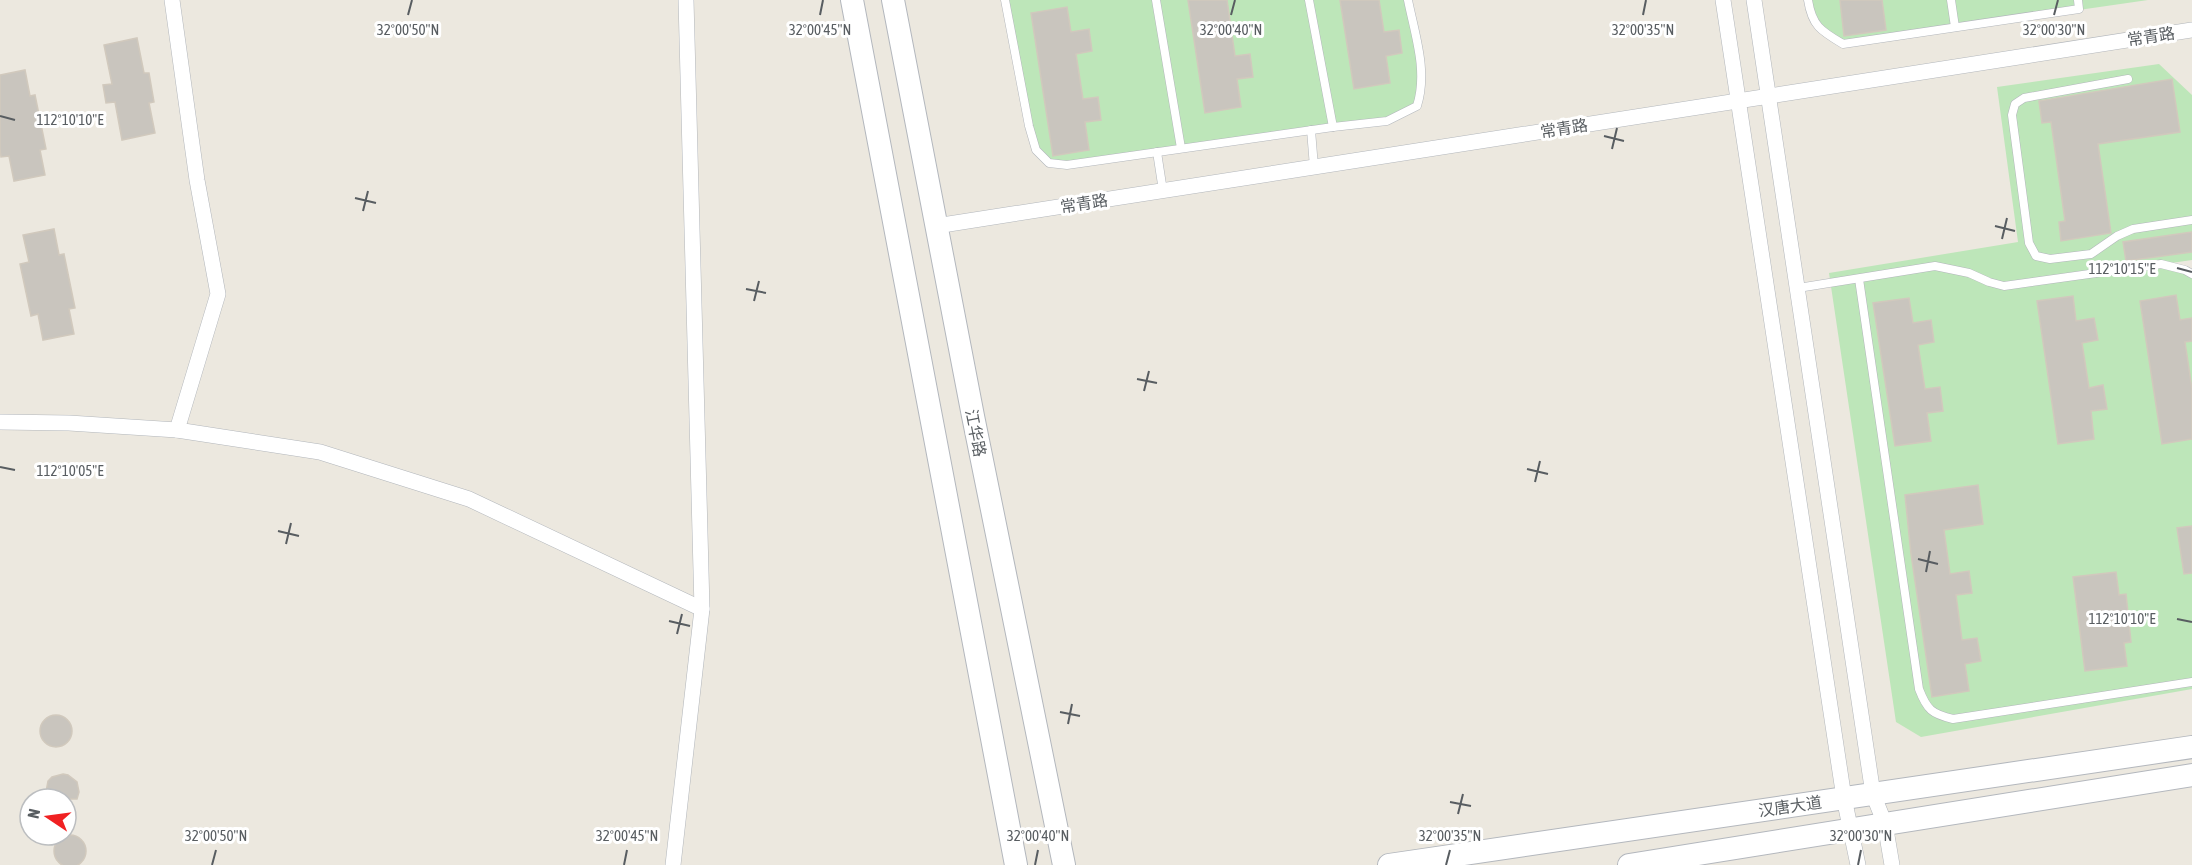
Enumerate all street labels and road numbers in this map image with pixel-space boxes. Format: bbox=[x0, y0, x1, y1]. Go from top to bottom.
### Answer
street label: 常青路 bbox=[2126, 23, 2176, 49]
street label: 常青路 bbox=[1539, 115, 1589, 141]
street label: 常青路 bbox=[1059, 190, 1109, 216]
street label: 江华路 bbox=[963, 408, 989, 458]
street label: 汉唐大道 bbox=[1757, 793, 1823, 819]

